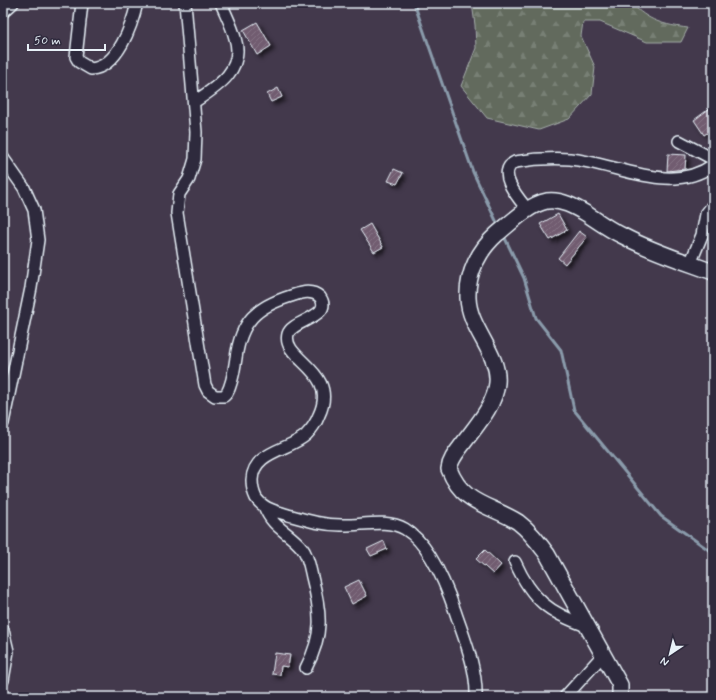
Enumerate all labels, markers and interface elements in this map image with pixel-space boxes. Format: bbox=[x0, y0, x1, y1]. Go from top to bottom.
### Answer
scale bar bbox=[28, 26, 105, 52]
text: 50 m bbox=[34, 33, 61, 49]
north arrow bbox=[650, 634, 690, 674]
text: N bbox=[658, 654, 672, 669]

